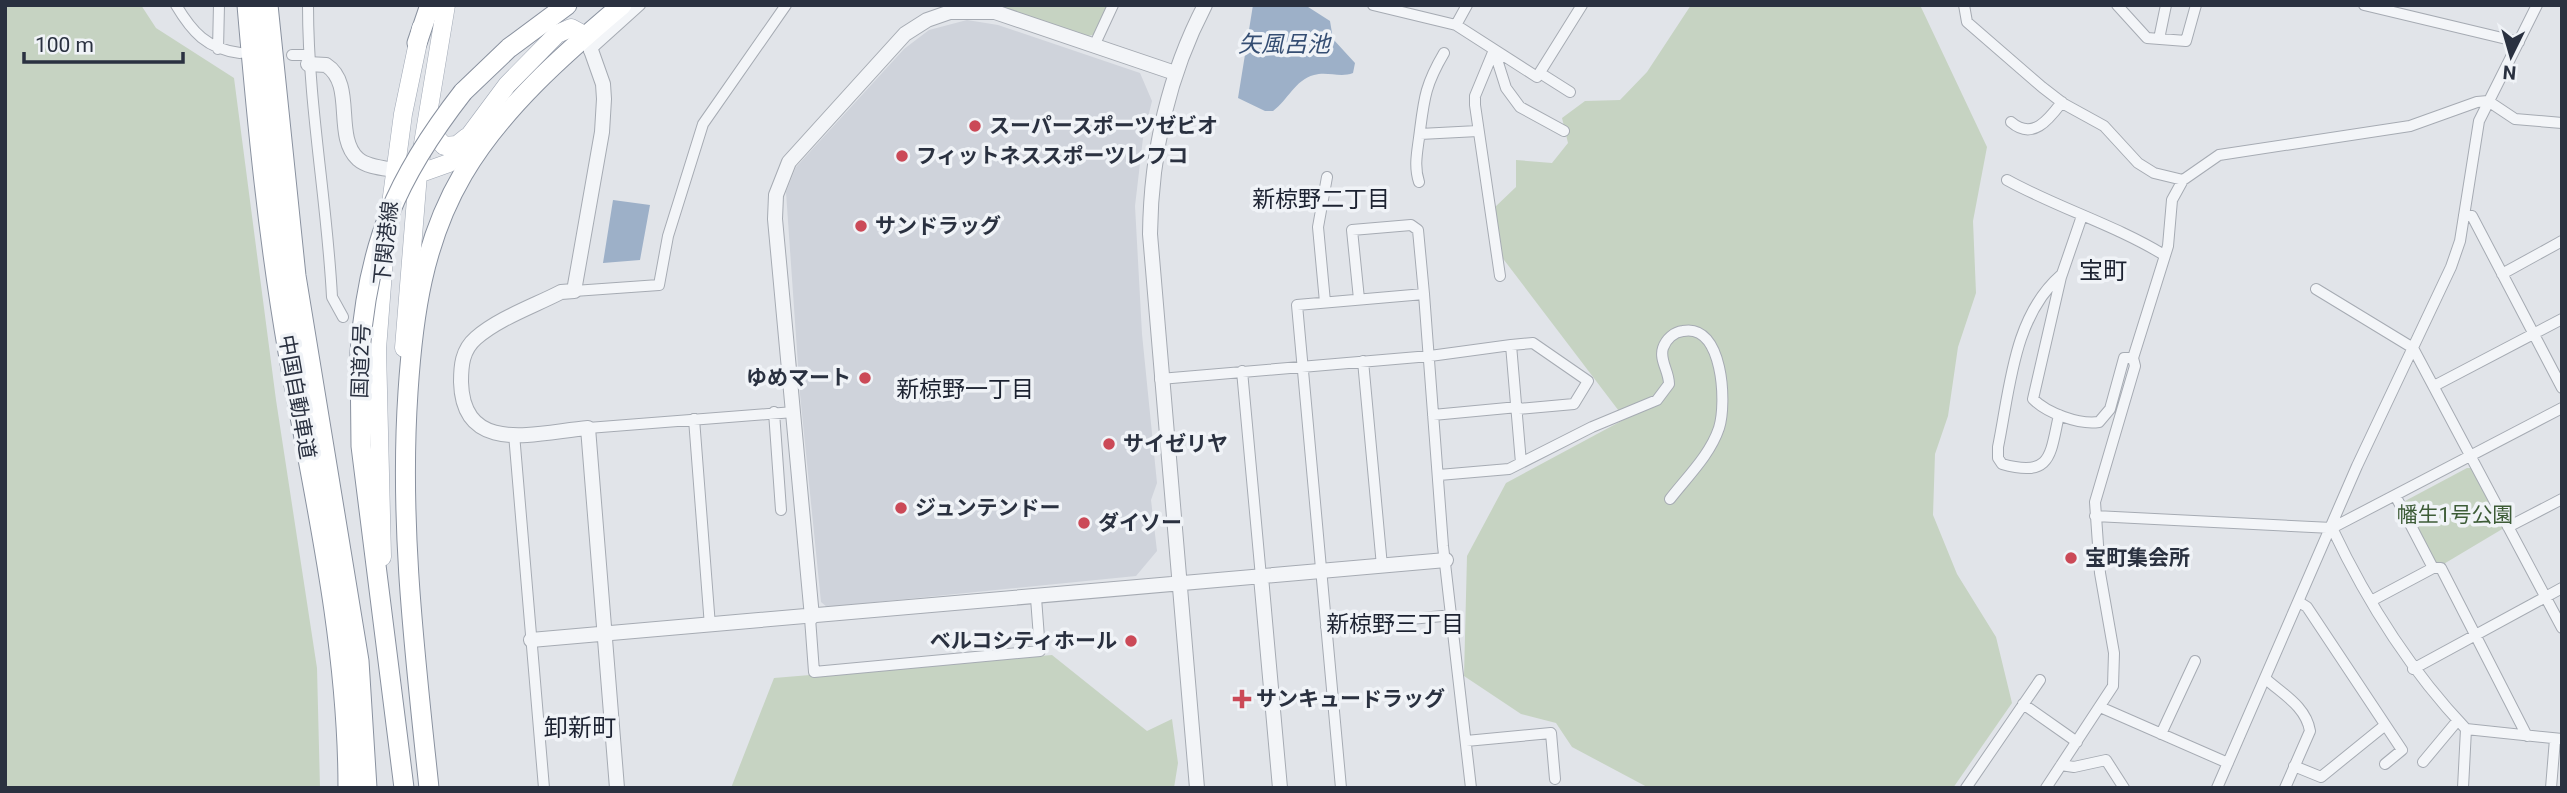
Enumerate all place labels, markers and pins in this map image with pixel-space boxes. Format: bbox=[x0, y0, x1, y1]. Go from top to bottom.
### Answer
place label: スーパースポーツゼビオ bbox=[989, 114, 1218, 138]
marker: スーパースポーツゼビオ bbox=[967, 118, 983, 134]
place label: フィットネススポーツレフコ bbox=[916, 144, 1188, 168]
marker: フィットネススポーツレフコ bbox=[894, 148, 910, 164]
place label: サンドラッグ bbox=[875, 214, 1001, 238]
marker: サンドラッグ bbox=[853, 218, 869, 234]
place label: ゆめマート bbox=[746, 366, 851, 390]
marker: ゆめマート bbox=[857, 370, 873, 386]
place label: サイゼリヤ bbox=[1123, 432, 1228, 456]
marker: サイゼリヤ bbox=[1101, 436, 1117, 452]
place label: ジュンテンドー bbox=[915, 496, 1061, 520]
marker: ジュンテンドー bbox=[893, 500, 909, 516]
place label: ダイソー bbox=[1098, 511, 1182, 535]
marker: ダイソー bbox=[1076, 515, 1092, 531]
place label: 宝町集会所 bbox=[2085, 546, 2190, 570]
marker: 宝町集会所 bbox=[2063, 550, 2079, 566]
place label: ベルコシティホール bbox=[930, 629, 1117, 653]
marker: ベルコシティホール bbox=[1123, 633, 1139, 649]
place label: サンキュードラッグ bbox=[1256, 687, 1445, 711]
marker: サンキュードラッグ bbox=[1234, 691, 1250, 707]

